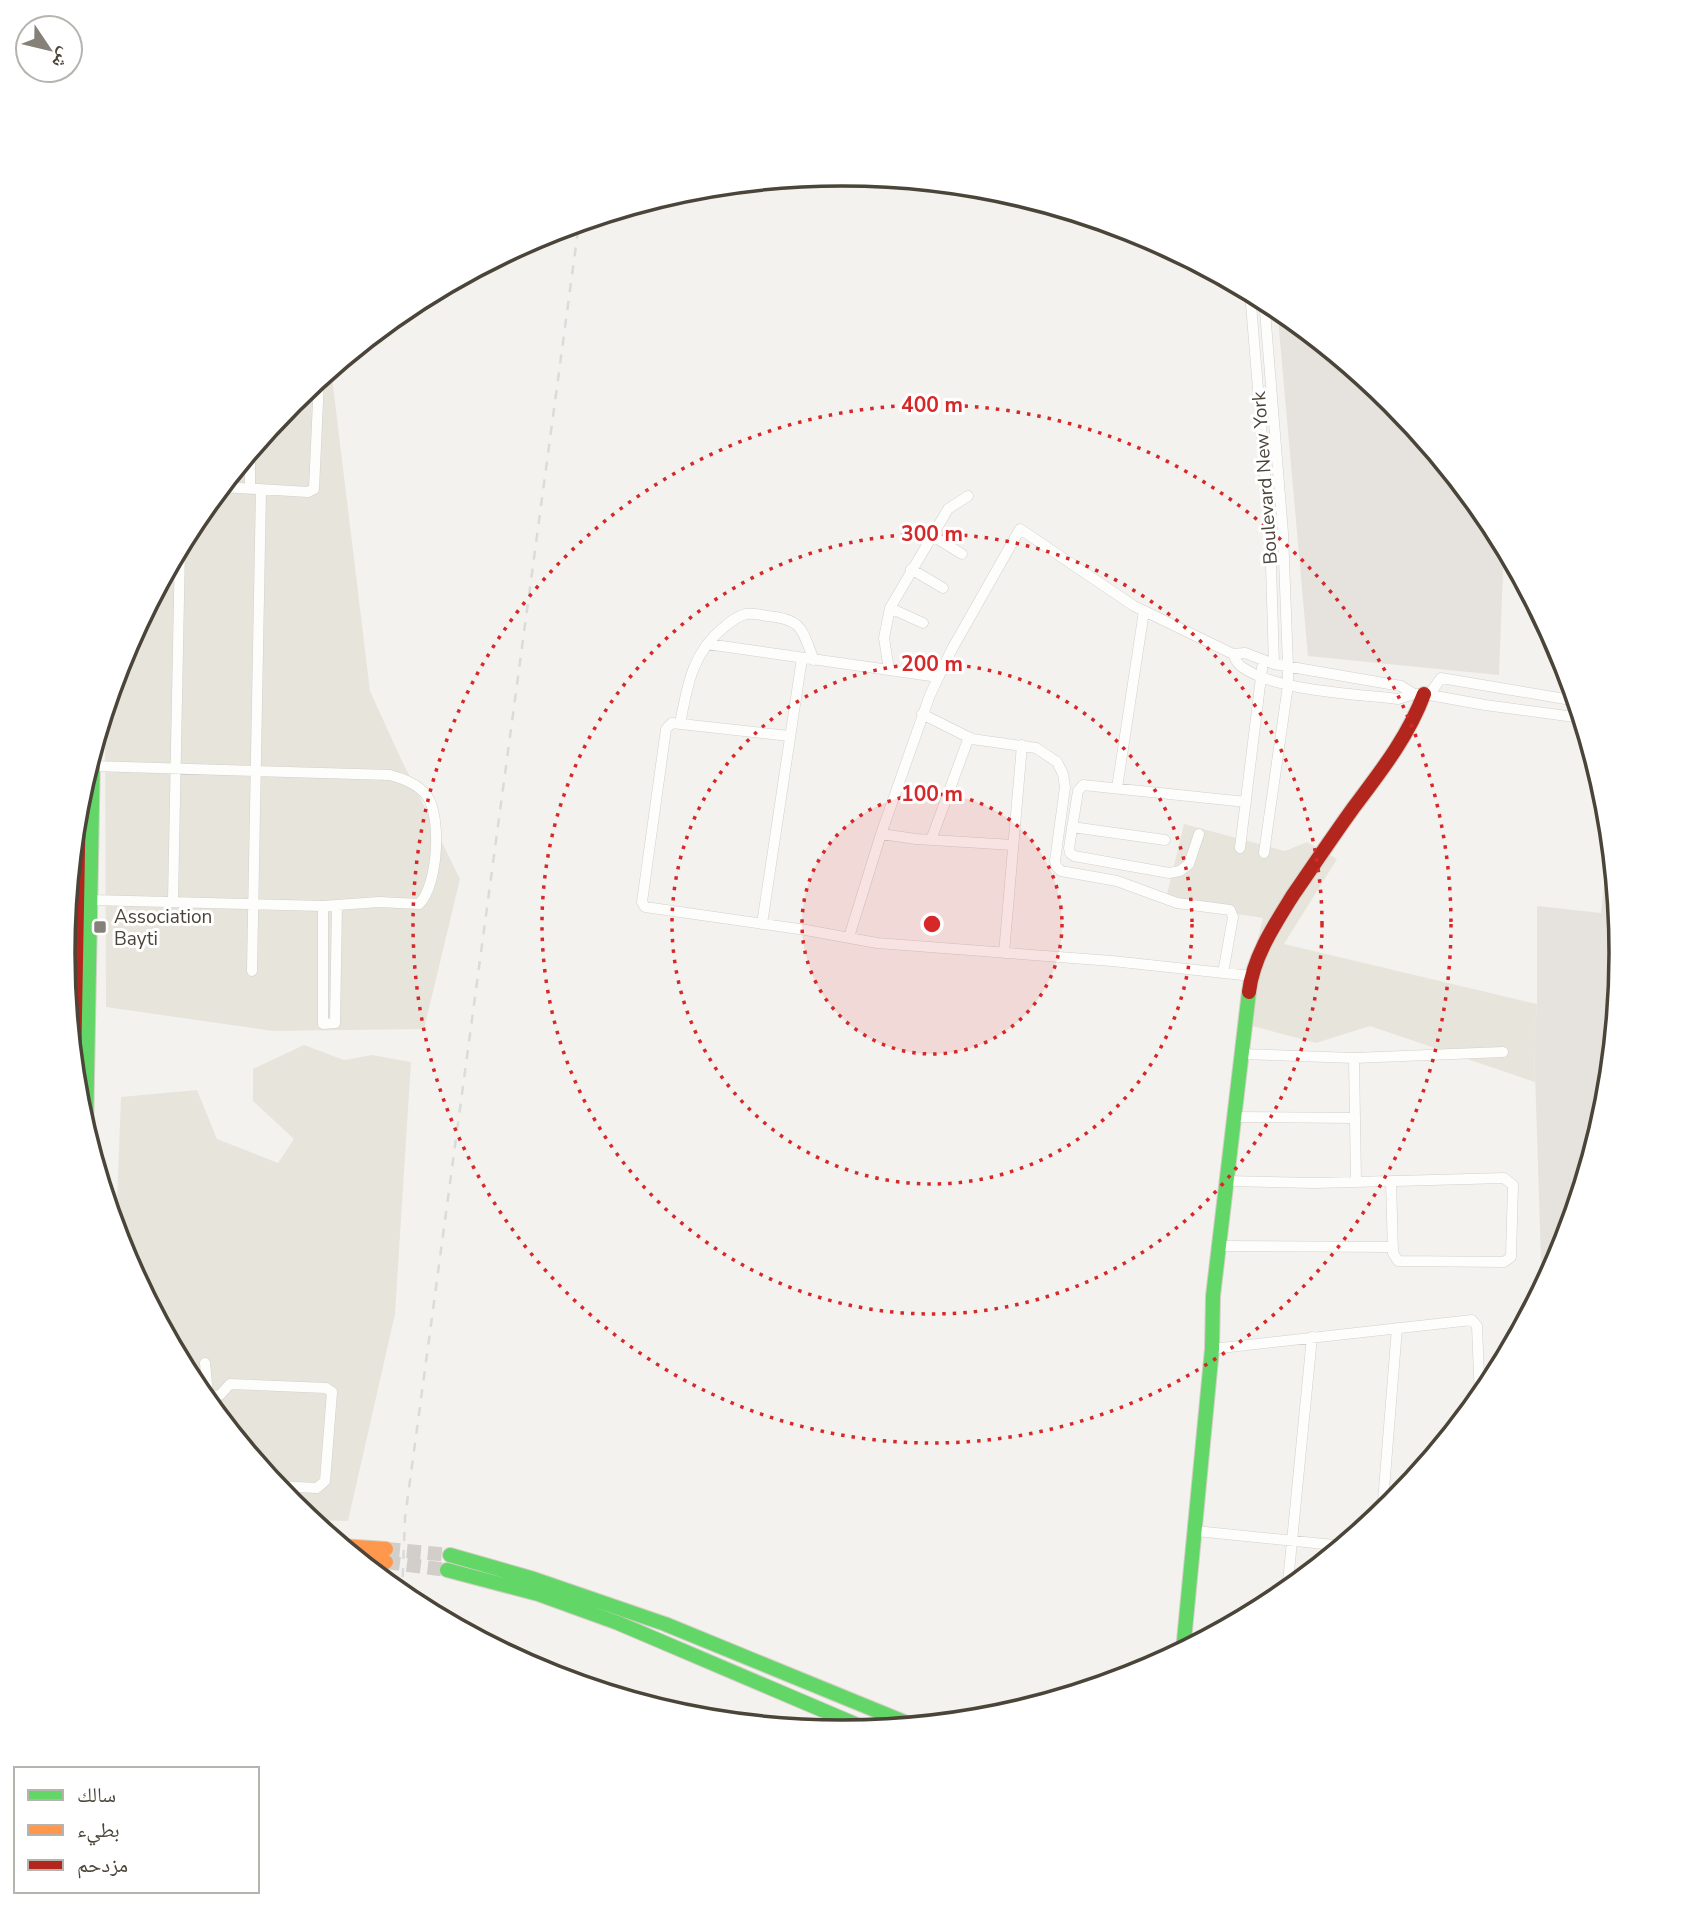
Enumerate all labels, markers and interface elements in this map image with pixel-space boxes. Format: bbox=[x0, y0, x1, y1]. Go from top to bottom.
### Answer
north arrow bbox=[14, 14, 84, 84]
text: ش bbox=[46, 42, 79, 74]
street label: Boulevard New York bbox=[1246, 390, 1284, 565]
text: 400 m bbox=[901, 391, 963, 419]
text: 300 m bbox=[901, 520, 963, 548]
text: 200 m bbox=[901, 650, 963, 678]
text: 100 m bbox=[901, 780, 963, 808]
place label: Association Bayti bbox=[114, 904, 212, 952]
centre of rings bbox=[920, 912, 944, 936]
marker: Association Bayti bbox=[92, 919, 108, 935]
legend bbox=[14, 1767, 259, 1893]
text: سالك bbox=[77, 1781, 116, 1809]
text: بطيء bbox=[77, 1816, 120, 1846]
text: مزدحم bbox=[77, 1851, 128, 1879]

